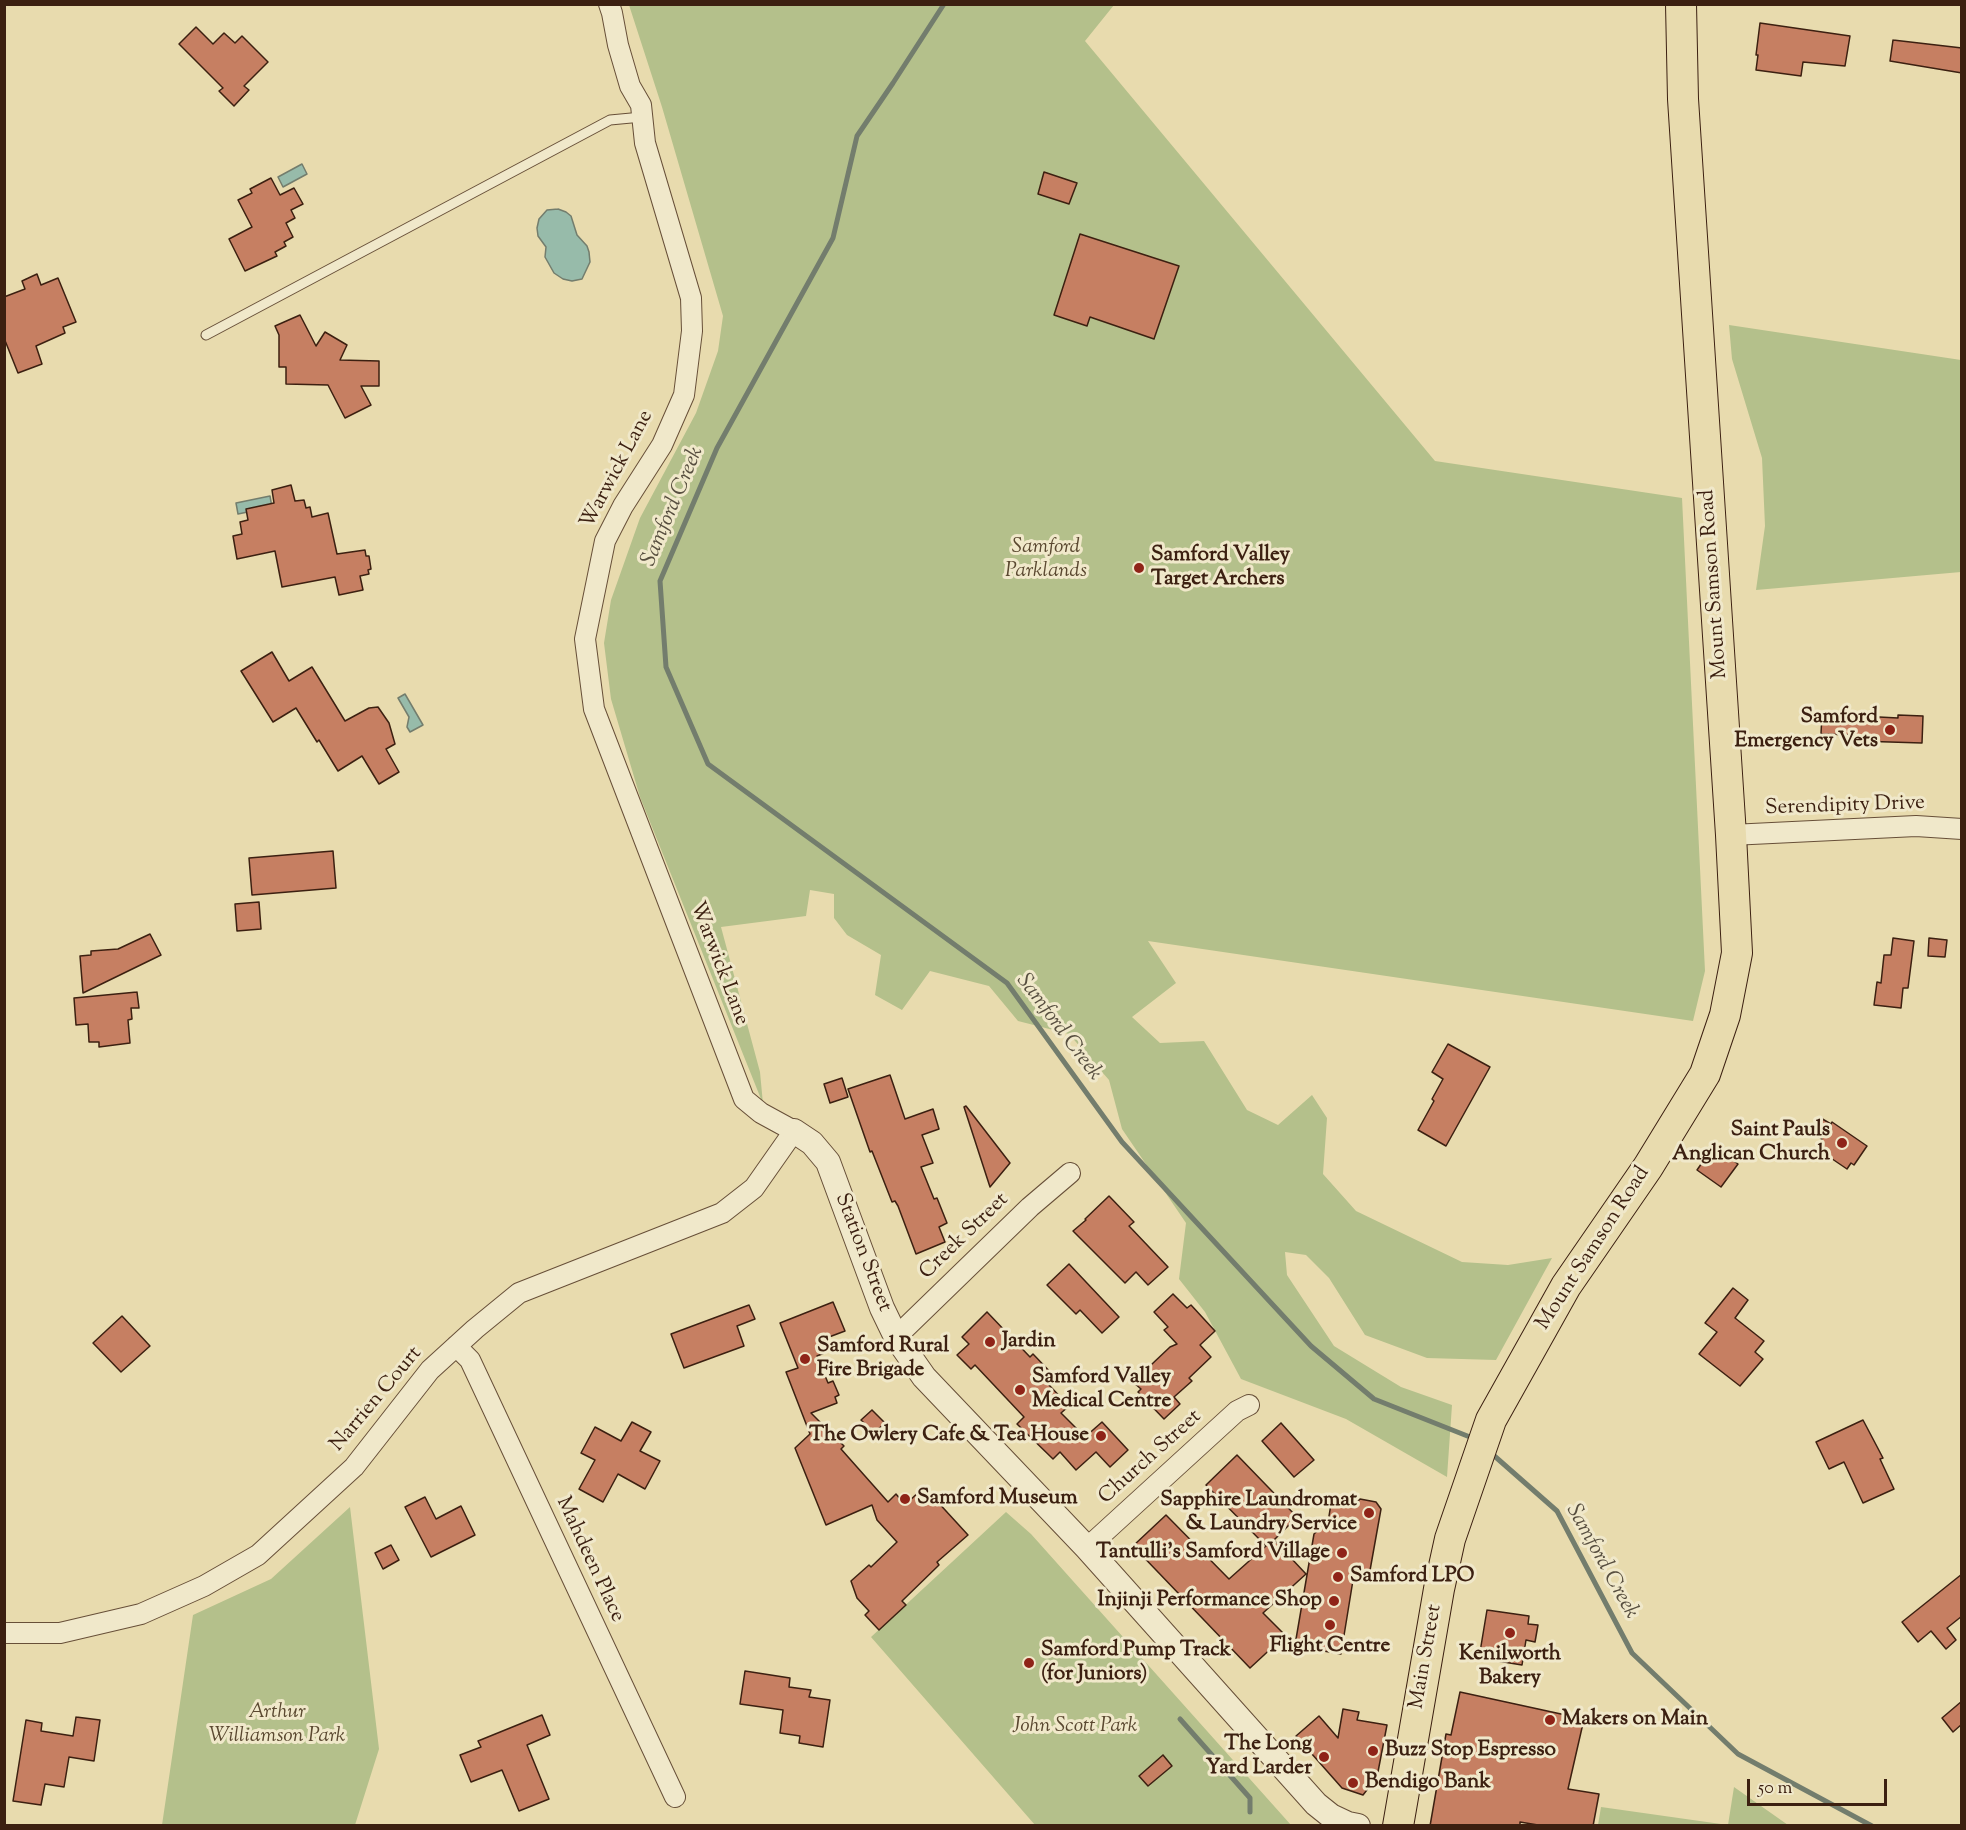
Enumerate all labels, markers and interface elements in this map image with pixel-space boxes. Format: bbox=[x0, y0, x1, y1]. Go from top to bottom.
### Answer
street label: Warwick Lane bbox=[576, 406, 660, 534]
water label: Samford Creek bbox=[637, 443, 711, 571]
street label: Mount Samson Road bbox=[1696, 488, 1734, 680]
park label: Samford Parklands bbox=[1005, 535, 1087, 585]
place label: Samford Valley Target Archers bbox=[1151, 543, 1290, 593]
marker: Samford Valley Target Archers bbox=[1132, 561, 1146, 575]
place label: Samford Emergency Vets bbox=[1735, 705, 1878, 755]
marker: Samford Emergency Vets bbox=[1883, 723, 1897, 737]
street label: Serendipity Drive bbox=[1765, 792, 1925, 822]
street label: Warwick Lane bbox=[683, 899, 753, 1029]
water label: Samford Creek bbox=[1009, 969, 1107, 1087]
place label: Saint Pauls Anglican Church bbox=[1672, 1118, 1830, 1168]
marker: Saint Pauls Anglican Church bbox=[1835, 1136, 1849, 1150]
street label: Mount Samson Road bbox=[1532, 1163, 1656, 1335]
street label: Creek Street bbox=[915, 1188, 1015, 1286]
street label: Station Street bbox=[828, 1190, 896, 1316]
place label: Jardin bbox=[1002, 1329, 1056, 1355]
place label: Samford Rural Fire Brigade bbox=[817, 1334, 949, 1384]
marker: Jardin bbox=[983, 1335, 997, 1349]
street label: Narrien Court bbox=[326, 1342, 428, 1458]
marker: Samford Rural Fire Brigade bbox=[798, 1352, 812, 1366]
place label: Samford Valley Medical Centre bbox=[1032, 1365, 1171, 1415]
marker: Samford Valley Medical Centre bbox=[1013, 1383, 1027, 1397]
street label: Church Street bbox=[1094, 1405, 1208, 1511]
place label: The Owlery Cafe & Tea House bbox=[809, 1423, 1089, 1449]
marker: The Owlery Cafe & Tea House bbox=[1094, 1429, 1108, 1443]
place label: Samford Museum bbox=[917, 1486, 1078, 1512]
place label: Sapphire Laundromat & Laundry Service bbox=[1160, 1488, 1357, 1538]
marker: Samford Museum bbox=[898, 1492, 912, 1506]
street label: Mahdeen Place bbox=[549, 1493, 629, 1627]
water label: Samford Creek bbox=[1559, 1500, 1643, 1624]
marker: Sapphire Laundromat & Laundry Service bbox=[1362, 1506, 1376, 1520]
place label: Tantulli’s Samford Village bbox=[1096, 1540, 1330, 1566]
marker: Tantulli’s Samford Village bbox=[1335, 1546, 1349, 1560]
place label: Samford LPO bbox=[1350, 1564, 1475, 1590]
marker: Samford LPO bbox=[1331, 1570, 1345, 1584]
place label: Injinji Performance Shop bbox=[1098, 1588, 1322, 1614]
marker: Injinji Performance Shop bbox=[1327, 1594, 1341, 1608]
street label: Main Street bbox=[1405, 1603, 1449, 1711]
marker: Flight Centre bbox=[1323, 1618, 1337, 1632]
marker: Kenilworth Bakery bbox=[1503, 1626, 1517, 1640]
place label: Flight Centre bbox=[1270, 1634, 1390, 1660]
place label: Samford Pump Track (for Juniors) bbox=[1041, 1638, 1231, 1688]
place label: Kenilworth Bakery bbox=[1459, 1642, 1561, 1692]
marker: Samford Pump Track (for Juniors) bbox=[1022, 1656, 1036, 1670]
park label: Arthur Williamson Park bbox=[209, 1700, 345, 1750]
place label: Makers on Main bbox=[1562, 1707, 1708, 1733]
marker: Makers on Main bbox=[1543, 1713, 1557, 1727]
park label: John Scott Park bbox=[1013, 1714, 1137, 1740]
place label: The Long Yard Larder bbox=[1206, 1732, 1312, 1782]
place label: Buzz Stop Espresso bbox=[1385, 1738, 1556, 1764]
marker: Buzz Stop Espresso bbox=[1366, 1744, 1380, 1758]
marker: The Long Yard Larder bbox=[1317, 1750, 1331, 1764]
scale bar bbox=[1750, 1767, 1890, 1805]
place label: Bendigo Bank bbox=[1365, 1770, 1491, 1796]
marker: Bendigo Bank bbox=[1346, 1776, 1360, 1790]
text: 50 m bbox=[1758, 1776, 1792, 1802]

